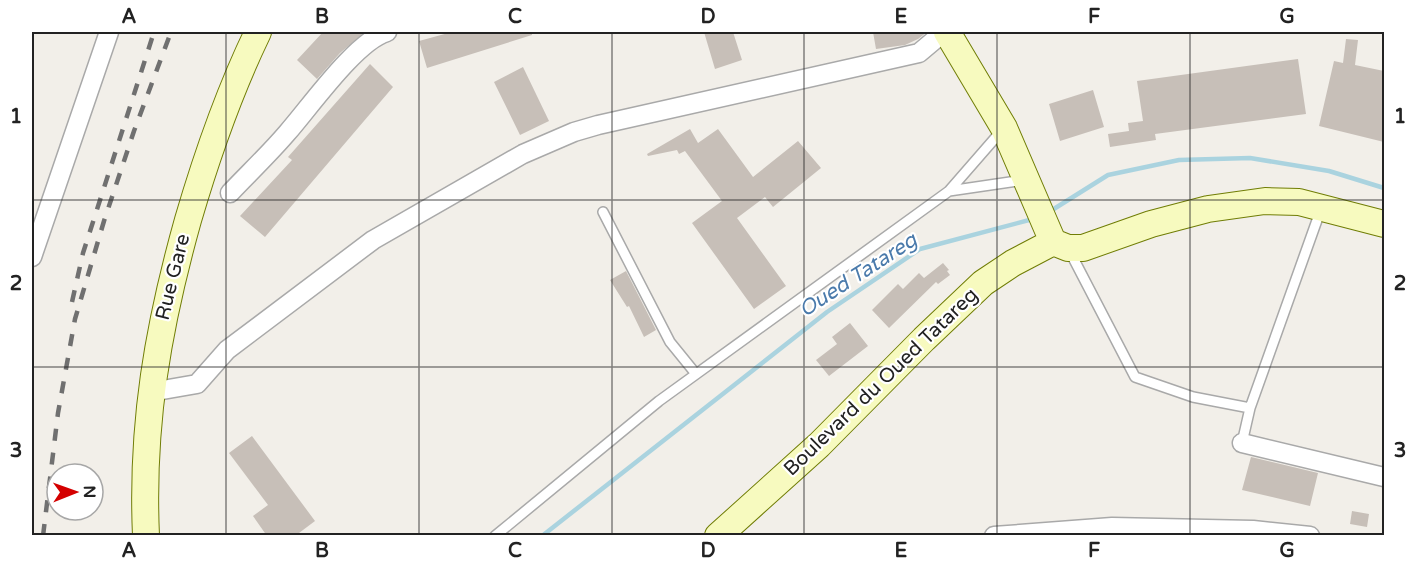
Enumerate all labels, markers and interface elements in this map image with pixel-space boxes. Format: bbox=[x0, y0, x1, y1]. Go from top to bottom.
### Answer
text: A bbox=[122, 5, 137, 29]
text: B bbox=[315, 5, 329, 29]
text: C bbox=[508, 5, 522, 29]
text: D bbox=[700, 5, 716, 29]
text: E bbox=[895, 5, 908, 29]
text: F bbox=[1088, 5, 1100, 29]
text: G bbox=[1279, 5, 1295, 29]
text: 1 bbox=[10, 105, 22, 129]
text: 1 bbox=[1394, 105, 1406, 129]
water label: Oued Tatareg bbox=[794, 227, 923, 322]
street label: Rue Gare bbox=[151, 231, 195, 323]
text: 2 bbox=[10, 272, 22, 296]
text: 2 bbox=[1394, 272, 1406, 296]
street label: Boulevard du Oued Tatareg bbox=[779, 283, 983, 481]
text: 3 bbox=[10, 439, 22, 463]
text: 3 bbox=[1394, 439, 1406, 463]
north arrow bbox=[45, 462, 105, 522]
text: N bbox=[79, 485, 99, 498]
text: A bbox=[122, 539, 137, 563]
text: B bbox=[315, 539, 329, 563]
text: C bbox=[508, 539, 522, 563]
text: D bbox=[700, 539, 716, 563]
text: E bbox=[895, 539, 908, 563]
text: F bbox=[1088, 539, 1100, 563]
text: G bbox=[1279, 539, 1295, 563]

